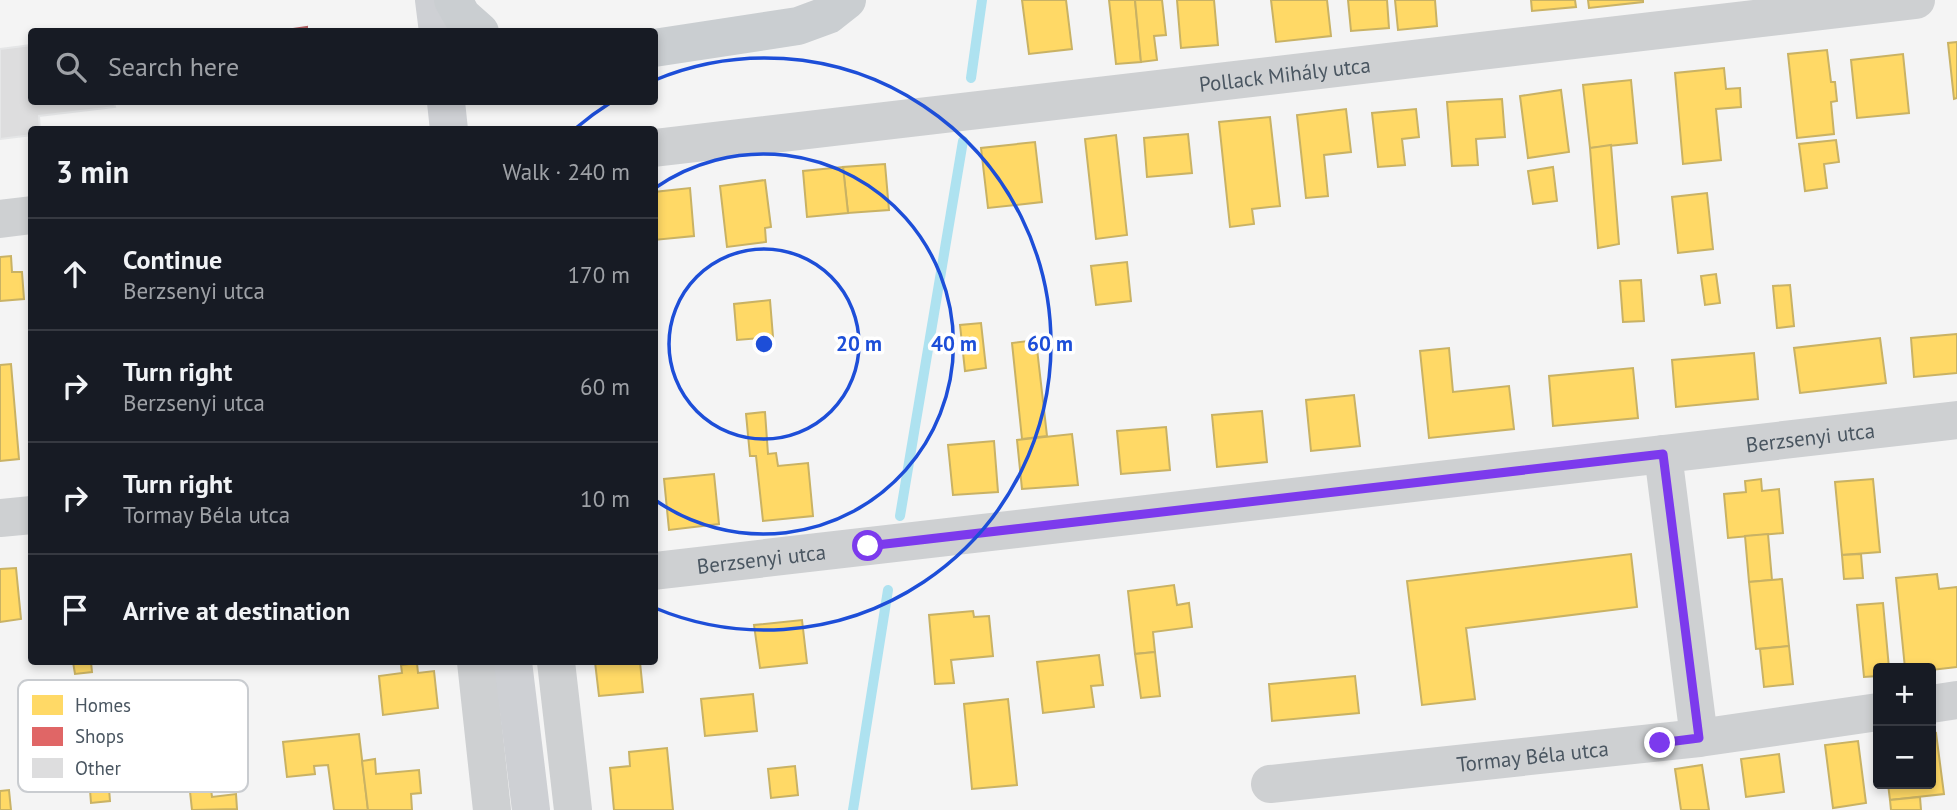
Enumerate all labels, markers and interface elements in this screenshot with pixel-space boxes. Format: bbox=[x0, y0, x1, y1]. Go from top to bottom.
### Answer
search box bbox=[28, 28, 658, 105]
icon: search bbox=[52, 48, 90, 86]
text: Search here bbox=[108, 50, 239, 83]
street label: Pollack Mihály utca bbox=[1197, 51, 1372, 97]
text: 3 min bbox=[56, 152, 129, 191]
text: Walk · 240 m bbox=[503, 157, 630, 186]
text: Continue bbox=[123, 243, 222, 276]
icon: ahead bbox=[56, 255, 94, 293]
text: 170 m bbox=[568, 260, 630, 289]
text: Berzsenyi utca bbox=[123, 276, 265, 305]
text: 20 m bbox=[836, 330, 882, 357]
text: 40 m bbox=[931, 330, 977, 357]
text: 60 m bbox=[1027, 330, 1073, 357]
centre of rings bbox=[752, 332, 776, 356]
text: Turn right bbox=[123, 355, 232, 388]
icon: right bbox=[56, 367, 94, 405]
text: 60 m bbox=[580, 372, 630, 401]
text: Berzsenyi utca bbox=[123, 388, 265, 417]
street label: Berzsenyi utca bbox=[1744, 416, 1876, 458]
text: Turn right bbox=[123, 467, 232, 500]
icon: right bbox=[56, 479, 94, 517]
text: 10 m bbox=[580, 484, 630, 513]
text: Tormay Béla utca bbox=[123, 500, 290, 529]
route start bbox=[852, 530, 883, 561]
street label: Berzsenyi utca bbox=[695, 538, 827, 579]
icon: arrive bbox=[56, 591, 94, 629]
text: Arrive at destination bbox=[123, 594, 350, 627]
map controls bbox=[1873, 663, 1936, 789]
button: + bbox=[1873, 663, 1936, 726]
legend bbox=[18, 680, 248, 792]
text: Homes bbox=[75, 693, 131, 717]
text: Shops bbox=[75, 724, 124, 748]
button: − bbox=[1873, 726, 1936, 789]
route end bbox=[1644, 727, 1675, 758]
street label: Tormay Béla utca bbox=[1455, 734, 1610, 777]
text: Other bbox=[75, 756, 121, 780]

